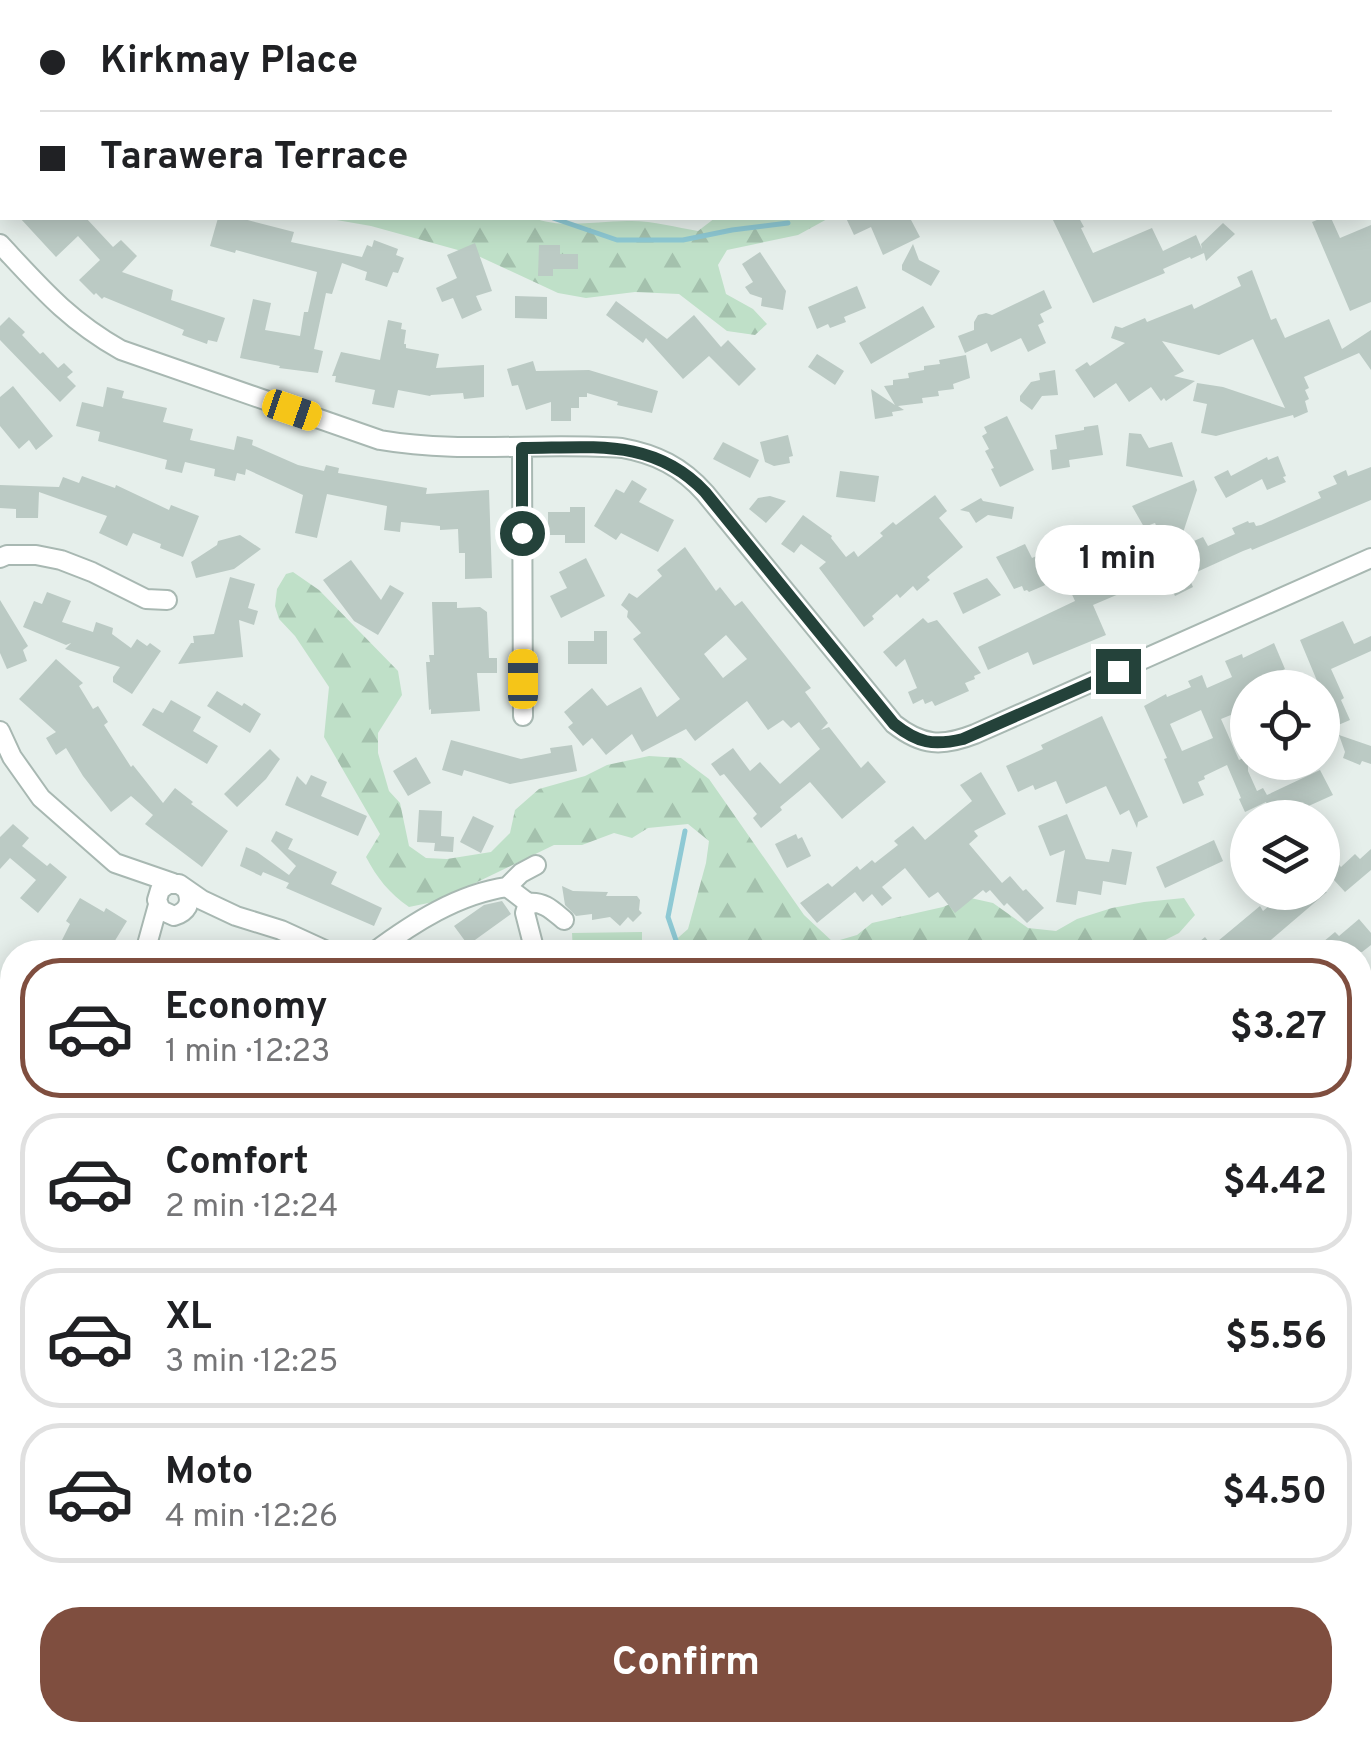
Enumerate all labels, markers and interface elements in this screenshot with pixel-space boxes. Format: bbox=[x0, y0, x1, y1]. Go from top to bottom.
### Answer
text: Kirkmay Place bbox=[100, 38, 358, 87]
text: Tarawera Terrace bbox=[100, 134, 408, 183]
car bbox=[259, 386, 325, 434]
route start bbox=[500, 511, 545, 556]
callout: 1 min bbox=[1036, 526, 1200, 596]
text: 1 min bbox=[1079, 540, 1156, 580]
car bbox=[508, 649, 538, 709]
route end bbox=[1096, 649, 1141, 694]
map controls bbox=[1230, 670, 1340, 910]
button: locate bbox=[1230, 670, 1340, 780]
button: layers bbox=[1230, 800, 1340, 910]
icon: car bbox=[45, 983, 135, 1073]
text: Economy bbox=[165, 984, 327, 1033]
text: $3.27 bbox=[1230, 1004, 1327, 1053]
text: 1 min · 12:23 bbox=[165, 1033, 330, 1073]
icon: car bbox=[45, 1138, 135, 1228]
text: Comfort bbox=[165, 1139, 309, 1188]
text: $4.42 bbox=[1223, 1159, 1327, 1208]
text: 2 min · 12:24 bbox=[165, 1188, 338, 1228]
icon: car bbox=[45, 1293, 135, 1383]
text: XL bbox=[165, 1294, 212, 1343]
text: $5.56 bbox=[1225, 1314, 1327, 1363]
text: 3 min · 12:25 bbox=[165, 1343, 338, 1383]
icon: car bbox=[45, 1448, 135, 1538]
text: Moto bbox=[165, 1449, 253, 1498]
text: $4.50 bbox=[1222, 1469, 1327, 1518]
text: 4 min · 12:26 bbox=[165, 1498, 338, 1538]
button: Confirm bbox=[40, 1607, 1332, 1722]

